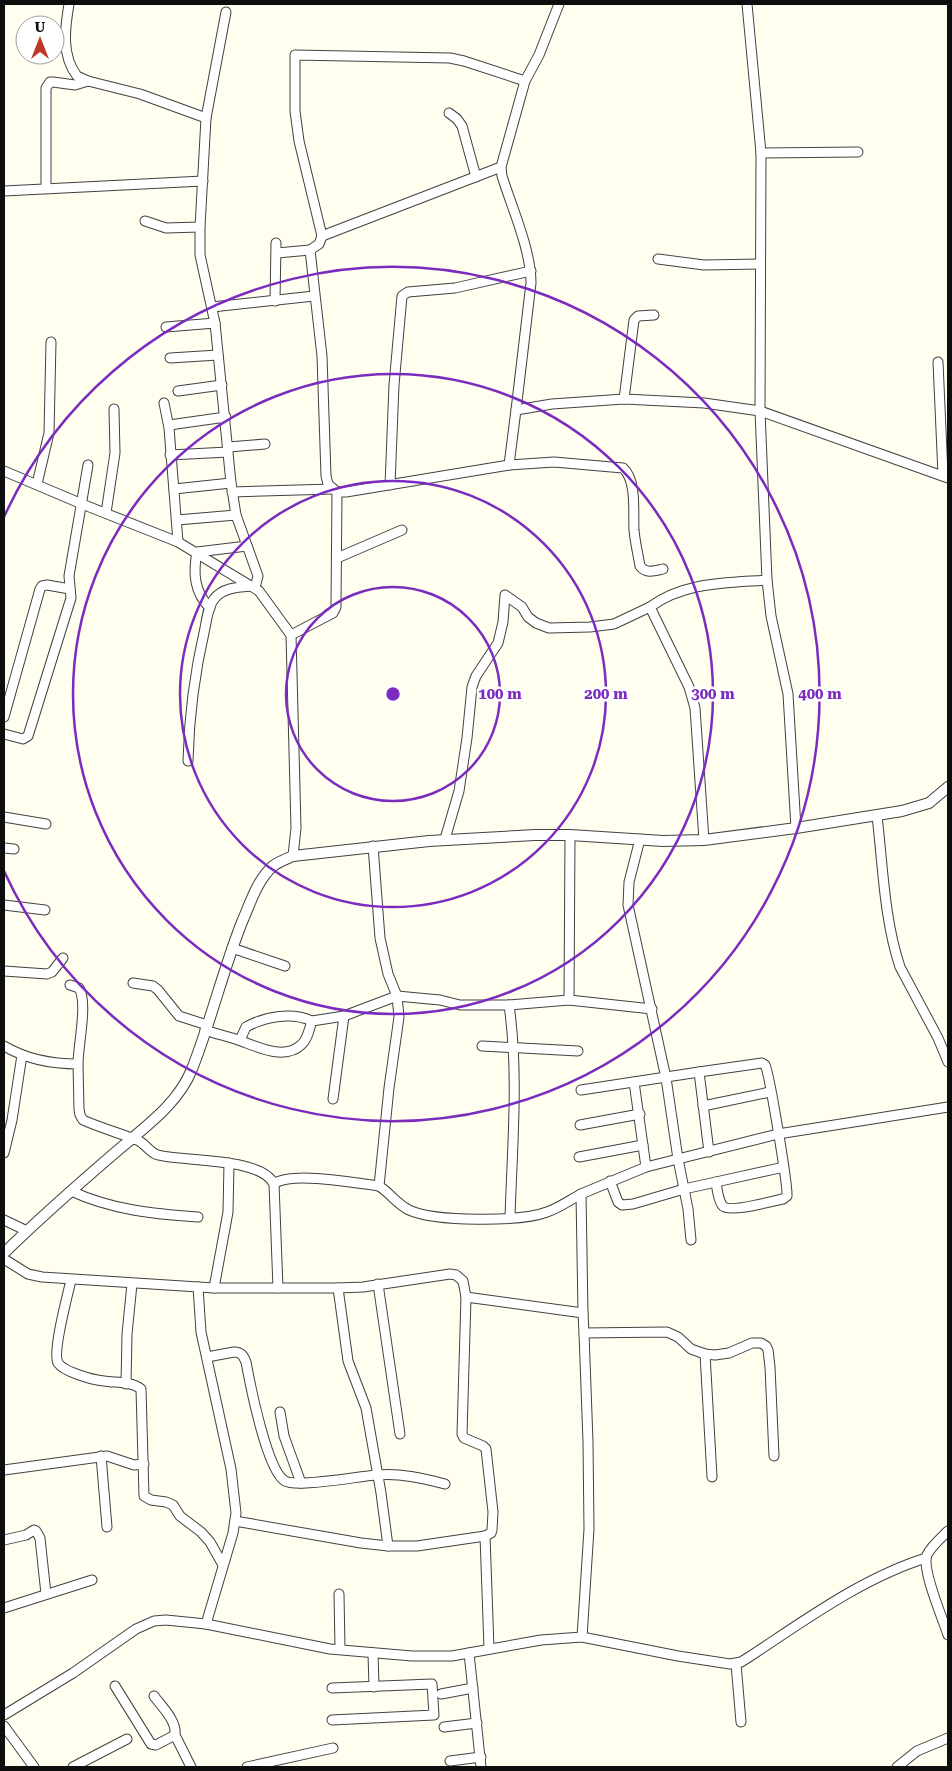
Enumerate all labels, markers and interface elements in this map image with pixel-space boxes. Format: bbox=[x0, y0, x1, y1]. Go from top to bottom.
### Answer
north arrow bbox=[15, 15, 65, 65]
text: U bbox=[35, 19, 46, 35]
centre of rings bbox=[384, 685, 402, 703]
text: 100 m bbox=[478, 685, 522, 703]
text: 200 m bbox=[584, 685, 628, 703]
text: 300 m bbox=[691, 685, 735, 703]
text: 400 m bbox=[798, 685, 842, 703]

